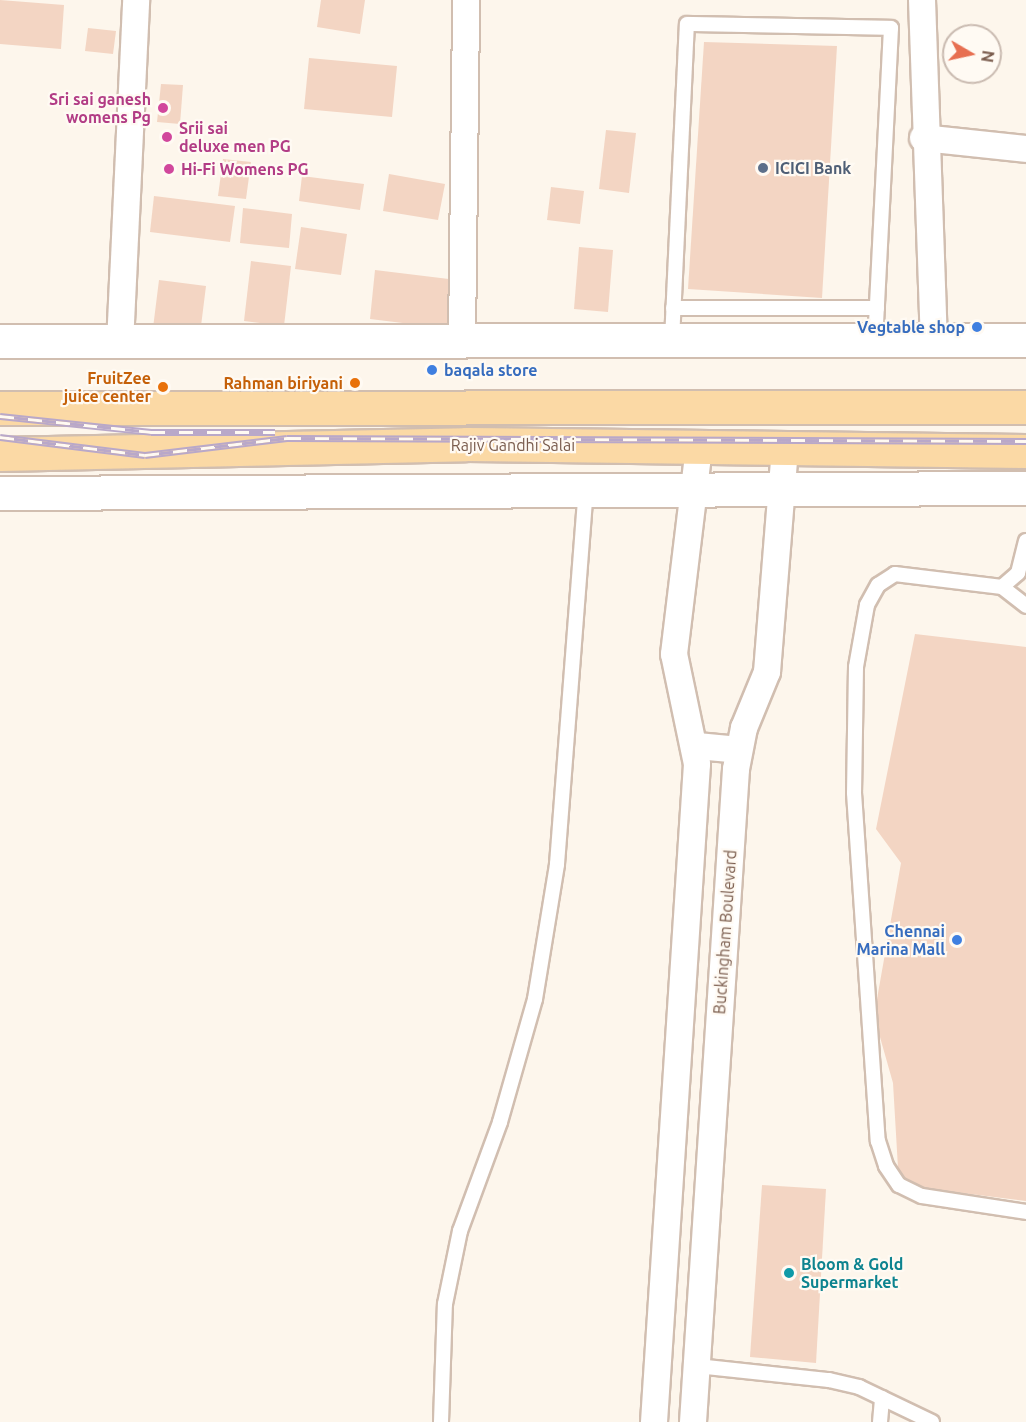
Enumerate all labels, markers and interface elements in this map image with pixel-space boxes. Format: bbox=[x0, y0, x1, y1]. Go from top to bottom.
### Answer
north arrow bbox=[942, 24, 1002, 84]
text: N bbox=[978, 49, 998, 64]
place label: Sri sai ganesh womens Pg bbox=[49, 89, 151, 127]
marker: Sri sai ganesh womens Pg bbox=[156, 101, 170, 115]
place label: Srii sai deluxe men PG bbox=[179, 118, 291, 156]
marker: Srii sai deluxe men PG bbox=[160, 130, 174, 144]
place label: ICICI Bank bbox=[775, 158, 851, 178]
place label: Hi-Fi Womens PG bbox=[181, 159, 309, 179]
marker: ICICI Bank bbox=[756, 161, 770, 175]
marker: Hi-Fi Womens PG bbox=[162, 162, 176, 176]
place label: Vegtable shop bbox=[857, 317, 965, 337]
marker: Vegtable shop bbox=[970, 320, 984, 334]
place label: baqala store bbox=[444, 360, 538, 380]
marker: baqala store bbox=[425, 363, 439, 377]
place label: FruitZee juice center bbox=[64, 368, 151, 406]
place label: Rahman biriyani bbox=[223, 373, 343, 393]
marker: Rahman biriyani bbox=[348, 376, 362, 390]
marker: FruitZee juice center bbox=[156, 380, 170, 394]
street label: Rajiv Gandhi Salai bbox=[451, 435, 575, 455]
street label: Buckingham Boulevard bbox=[710, 849, 740, 1015]
place label: Chennai Marina Mall bbox=[857, 921, 945, 959]
marker: Chennai Marina Mall bbox=[950, 933, 964, 947]
place label: Bloom & Gold Supermarket bbox=[801, 1254, 903, 1292]
marker: Bloom & Gold Supermarket bbox=[782, 1266, 796, 1280]

